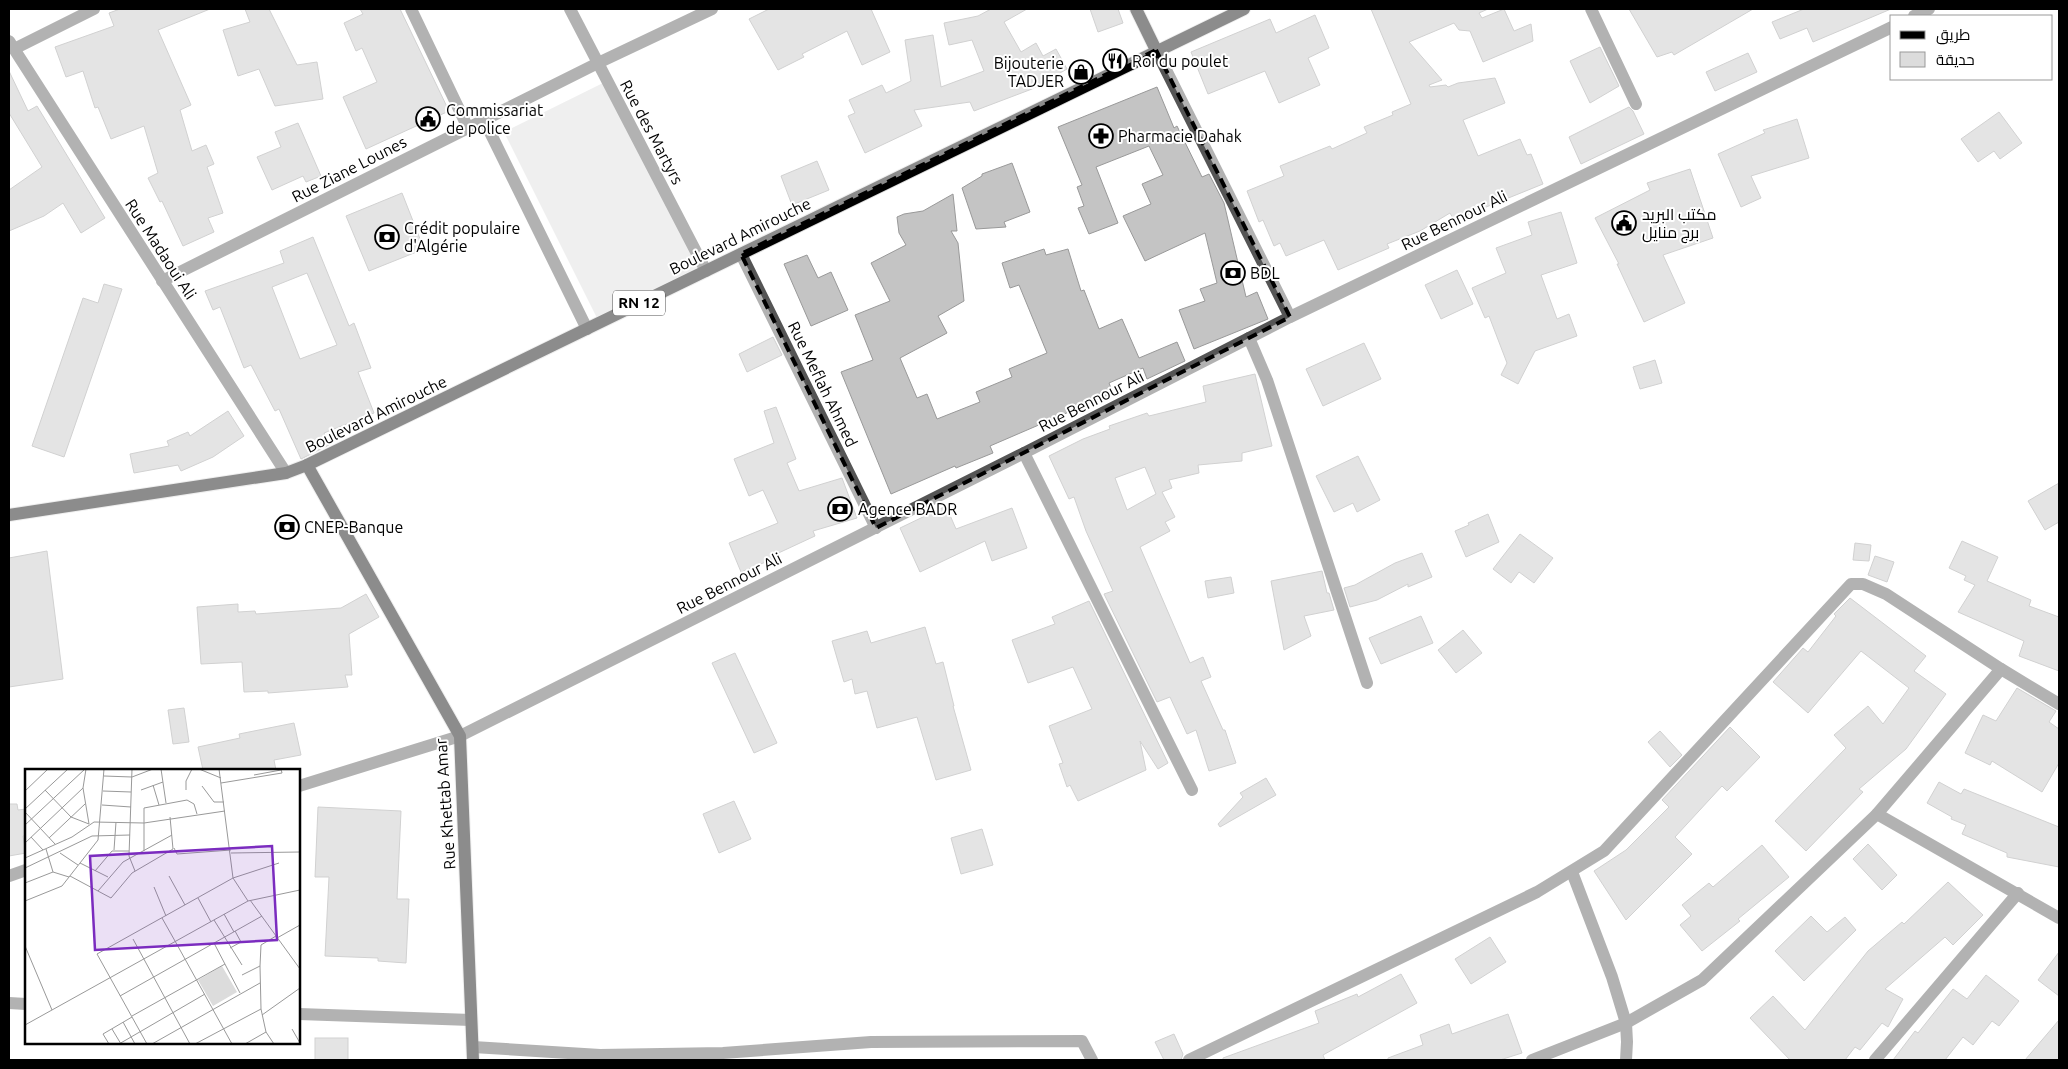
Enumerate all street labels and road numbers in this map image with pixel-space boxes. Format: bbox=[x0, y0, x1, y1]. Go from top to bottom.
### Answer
street label: Rue des Martyrs bbox=[617, 77, 687, 187]
street label: Rue Ziane Lounes bbox=[289, 132, 409, 206]
street label: Rue Bennour Ali bbox=[1398, 187, 1510, 253]
street label: Boulevard Amirouche bbox=[666, 194, 814, 278]
street label: Rue Madaoui Ali bbox=[122, 196, 200, 302]
road number: RN 12 bbox=[613, 290, 665, 316]
street label: Rue Meflah Ahmed bbox=[785, 318, 861, 450]
street label: Rue Bennour Ali bbox=[1035, 367, 1147, 435]
street label: Boulevard Amirouche bbox=[302, 372, 450, 456]
street label: Rue Bennour Ali bbox=[673, 549, 785, 617]
street label: Rue Khettab Amar bbox=[431, 738, 459, 870]

